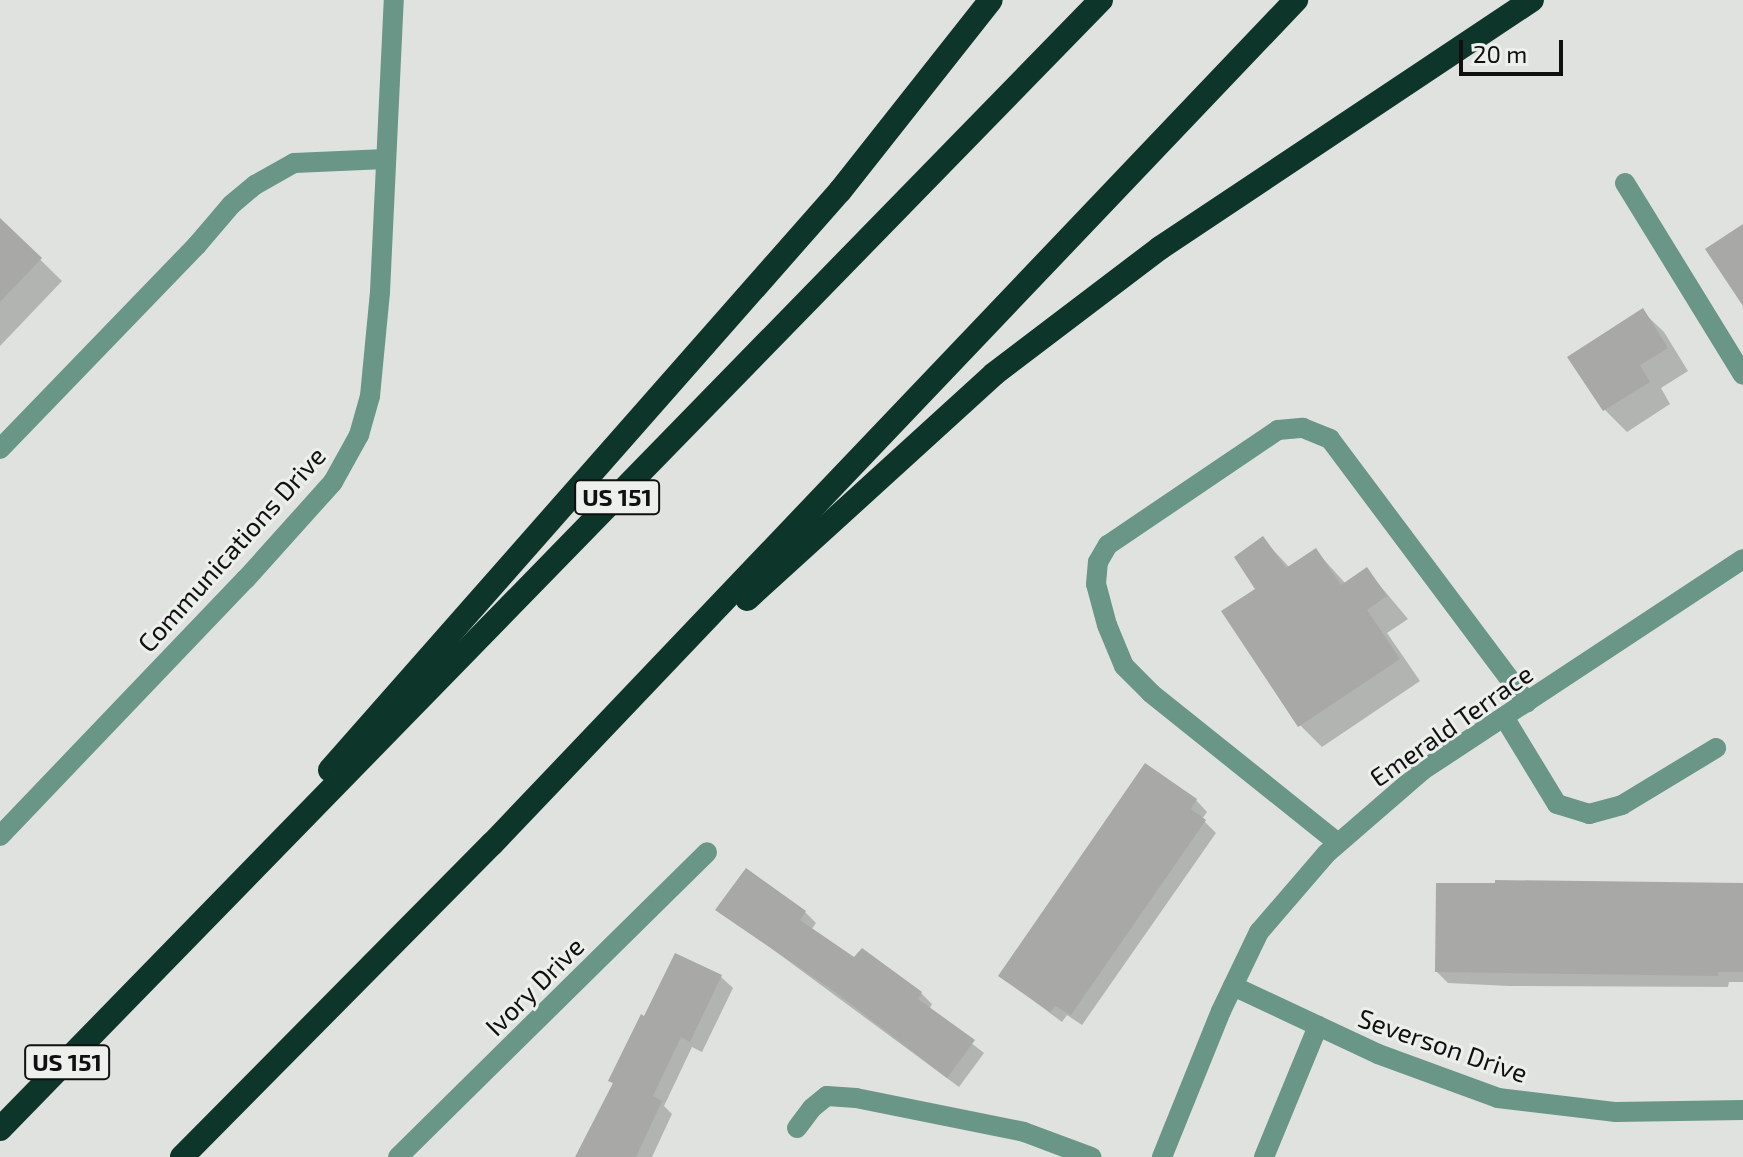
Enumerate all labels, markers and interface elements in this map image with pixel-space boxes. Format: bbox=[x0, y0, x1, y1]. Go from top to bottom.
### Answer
scale bar bbox=[1463, 24, 1567, 74]
text: 20 m bbox=[1473, 39, 1527, 68]
street label: Communications Drive bbox=[131, 440, 331, 658]
road number: US 151 bbox=[573, 477, 661, 517]
street label: Emerald Terrace bbox=[1363, 657, 1539, 793]
street label: Ivory Drive bbox=[478, 930, 590, 1042]
street label: Severson Drive bbox=[1354, 1001, 1532, 1089]
road number: US 151 bbox=[23, 1042, 111, 1082]

